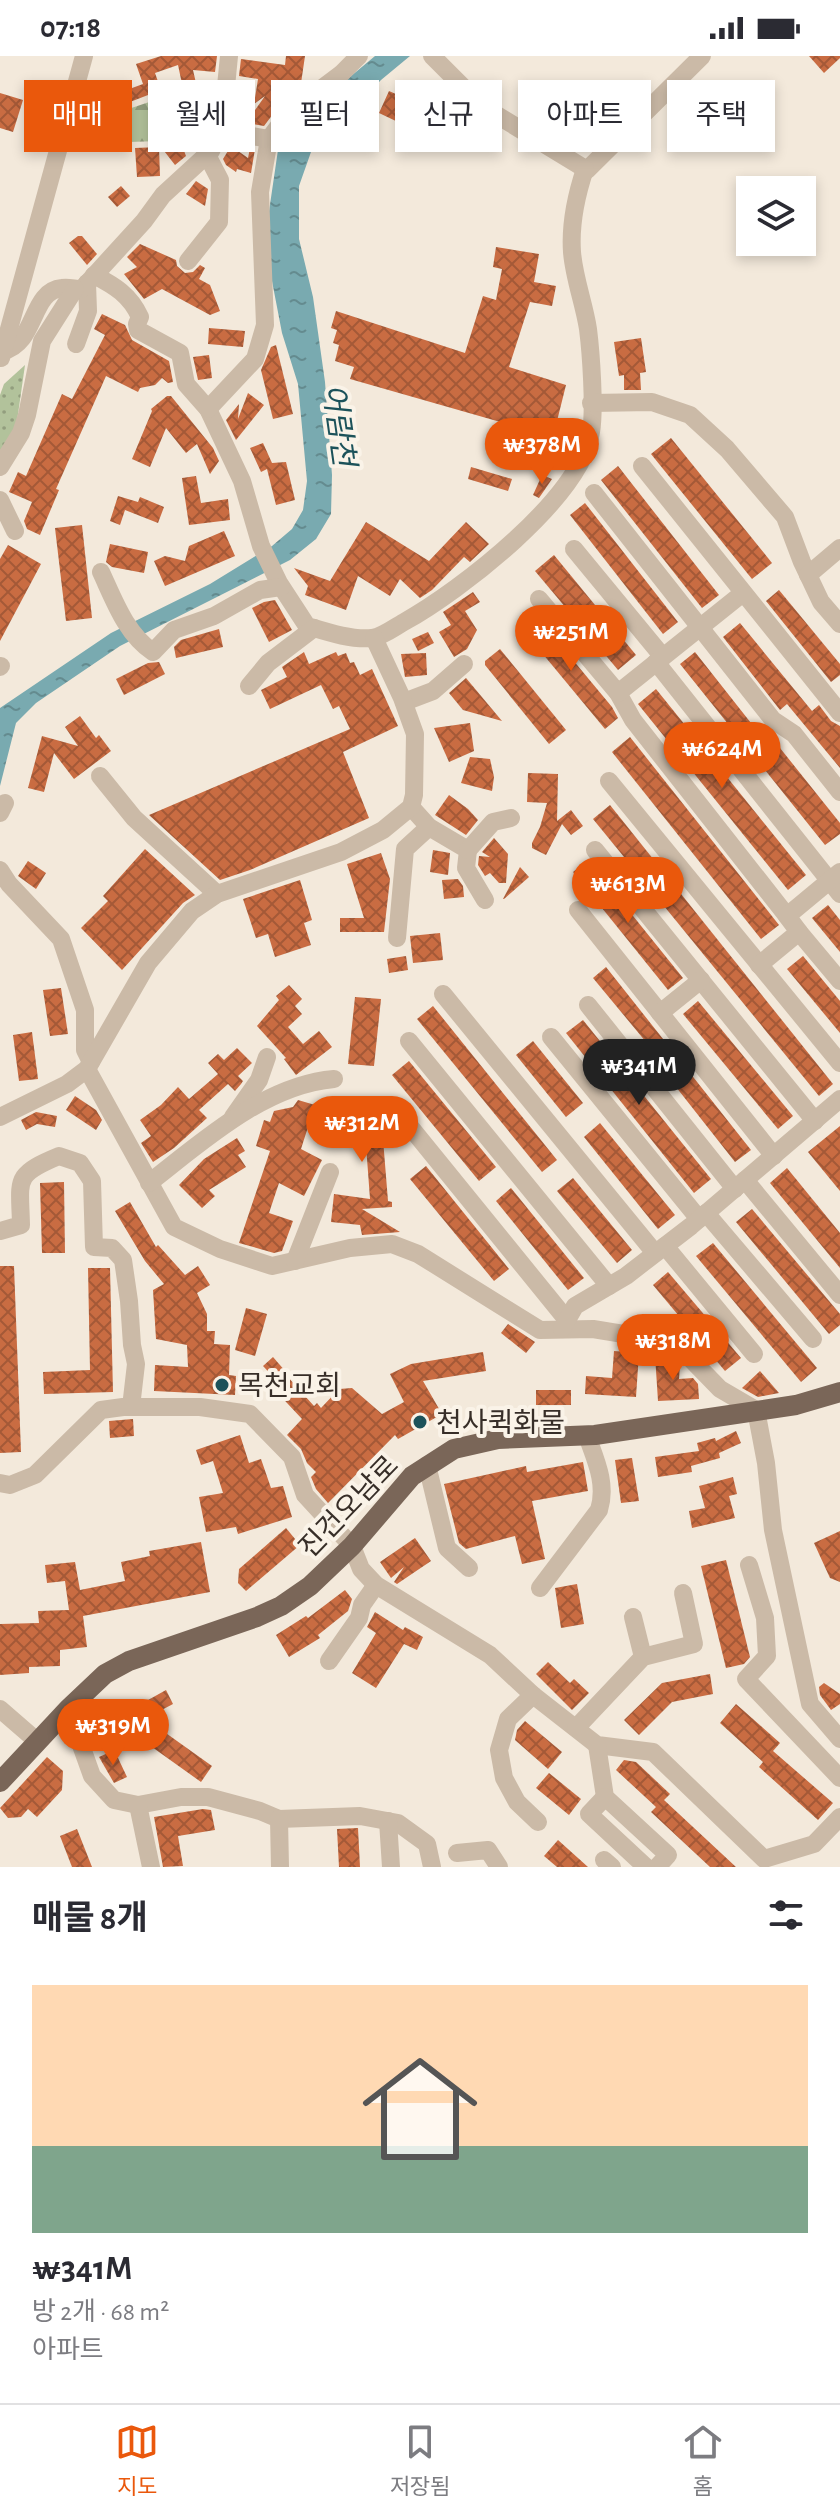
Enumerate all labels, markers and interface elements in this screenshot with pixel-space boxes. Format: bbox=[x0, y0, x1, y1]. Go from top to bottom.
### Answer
text: 07:18 bbox=[40, 13, 101, 43]
chip: 매매 bbox=[24, 80, 132, 152]
chip: 월세 bbox=[148, 80, 255, 152]
chip: 필터 bbox=[271, 80, 379, 152]
chip: 신규 bbox=[395, 80, 502, 152]
chip: 아파트 bbox=[518, 80, 651, 152]
chip: 주택 bbox=[667, 80, 775, 152]
map controls bbox=[736, 176, 816, 256]
button: layers bbox=[736, 176, 816, 256]
water label: 어람천 bbox=[317, 382, 360, 472]
pin: ₩378M bbox=[486, 418, 598, 486]
text: ₩378M bbox=[503, 431, 581, 457]
pin: ₩251M bbox=[515, 605, 627, 673]
text: ₩251M bbox=[533, 618, 609, 644]
pin: ₩624M bbox=[666, 722, 778, 790]
text: ₩624M bbox=[682, 735, 762, 761]
pin: ₩613M bbox=[572, 857, 684, 925]
text: ₩613M bbox=[590, 870, 666, 896]
pin: ₩341M bbox=[583, 1039, 695, 1107]
text: ₩341M bbox=[601, 1052, 677, 1078]
pin: ₩312M bbox=[306, 1096, 418, 1164]
text: ₩312M bbox=[324, 1109, 400, 1135]
pin: ₩318M bbox=[617, 1314, 729, 1382]
text: ₩318M bbox=[635, 1327, 711, 1353]
place label: 목천교회 bbox=[238, 1371, 341, 1401]
marker: 목천교회 bbox=[213, 1376, 231, 1394]
place label: 천사퀵화물 bbox=[436, 1408, 565, 1438]
marker: 천사퀵화물 bbox=[411, 1413, 429, 1431]
street label: 진건오남로 bbox=[293, 1450, 404, 1563]
pin: ₩319M bbox=[57, 1699, 169, 1767]
text: ₩319M bbox=[75, 1712, 151, 1738]
icon: filters bbox=[764, 1893, 808, 1937]
text: 매물 8개 bbox=[32, 1902, 148, 1936]
icon: home bbox=[348, 2037, 492, 2181]
text: ₩341M bbox=[32, 2252, 132, 2286]
text: 방 2개 · 68 m² bbox=[32, 2299, 169, 2325]
text: 아파트 bbox=[32, 2337, 104, 2363]
tab: 지도 bbox=[115, 2420, 159, 2500]
tab: 저장됨 bbox=[390, 2420, 450, 2500]
tab: 홈 bbox=[681, 2420, 725, 2500]

